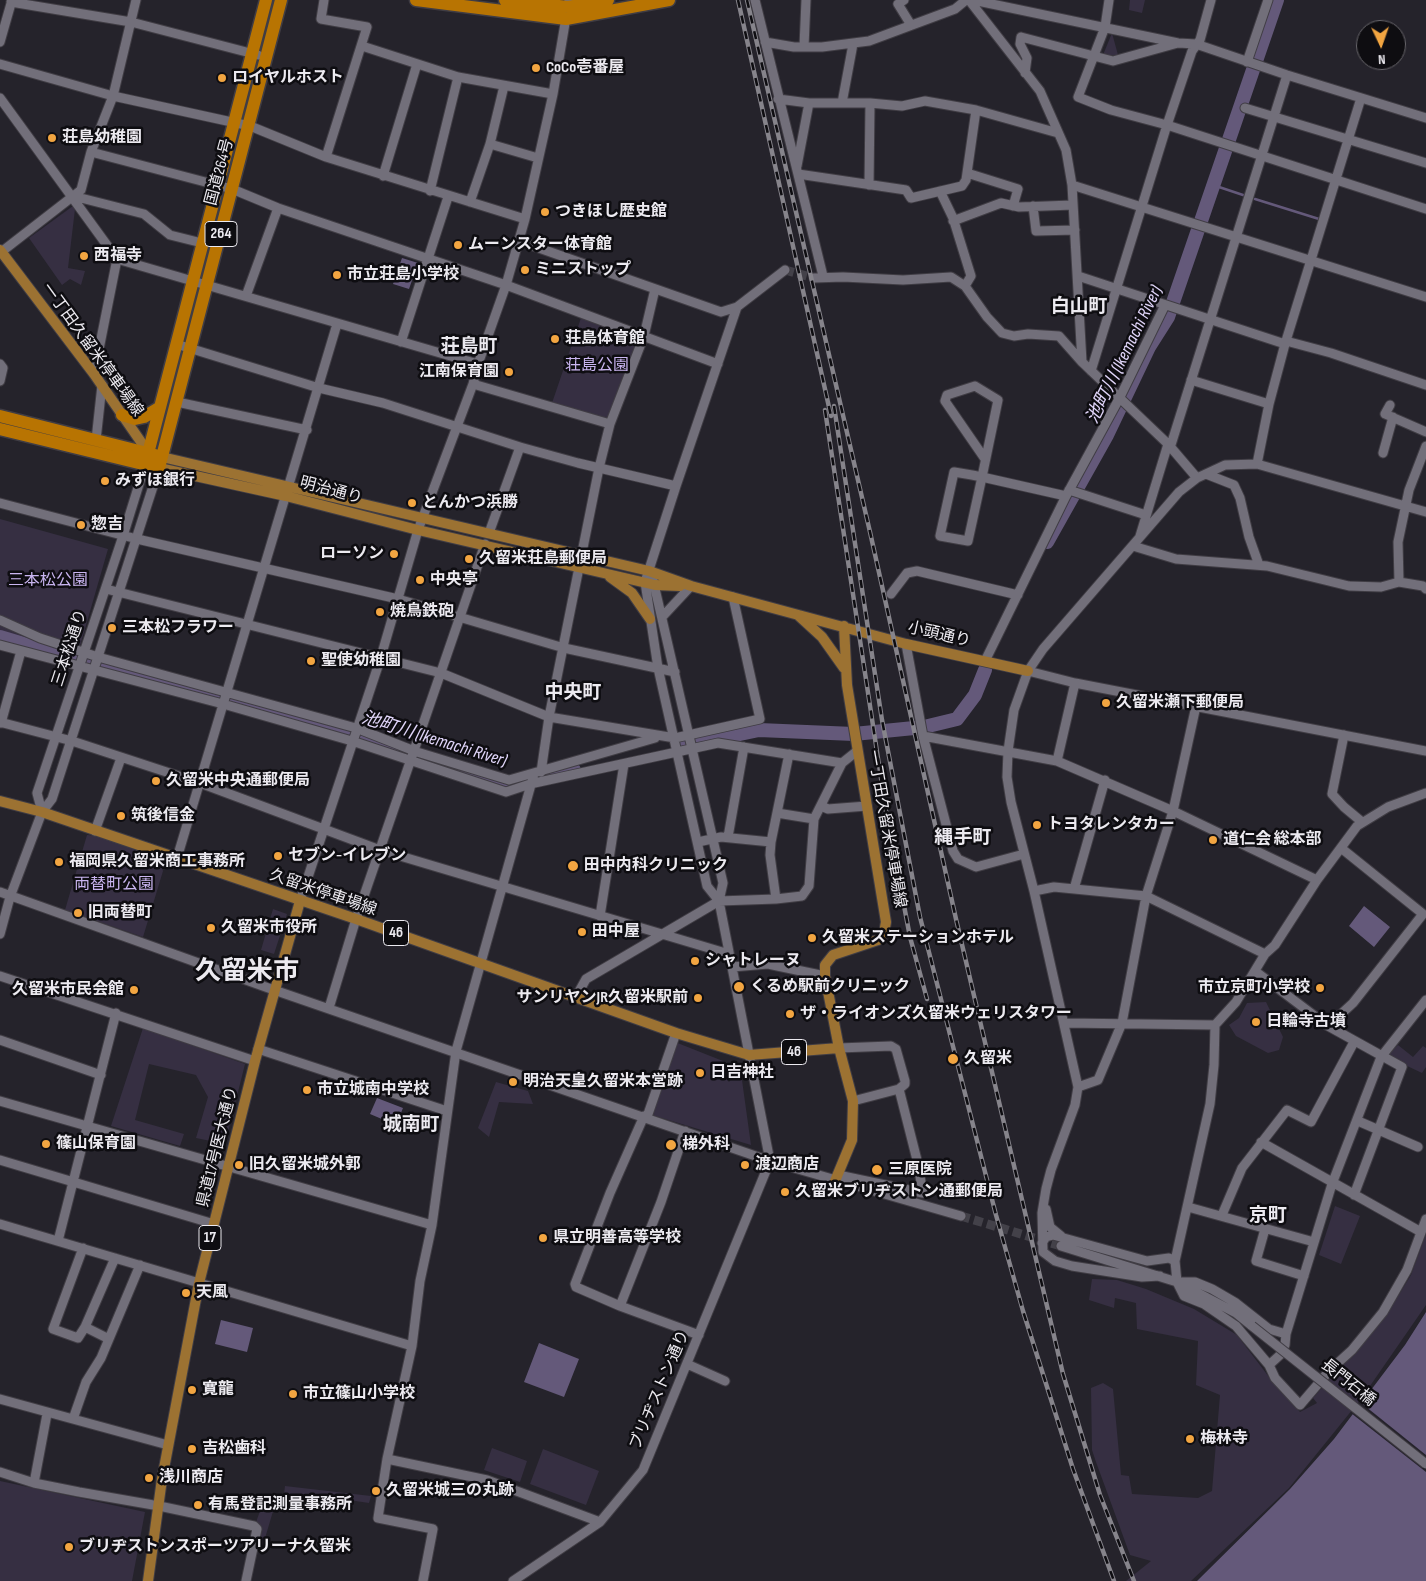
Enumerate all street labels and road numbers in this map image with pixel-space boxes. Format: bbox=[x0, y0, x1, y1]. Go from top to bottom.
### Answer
street label: 国道264号 bbox=[202, 136, 238, 208]
road number: 264 bbox=[205, 222, 237, 246]
street label: 一丁田久留米停車場線 bbox=[37, 280, 147, 420]
street label: 明治通り bbox=[298, 473, 364, 509]
street label: 三本松通り bbox=[49, 607, 91, 689]
street label: 小頭通り bbox=[906, 618, 972, 652]
street label: 一丁田久留米停車場線 bbox=[863, 749, 909, 909]
street label: 久留米停車場線 bbox=[267, 866, 379, 920]
road number: 46 bbox=[384, 920, 408, 946]
road number: 46 bbox=[782, 1040, 806, 1064]
street label: 県道17号医大通り bbox=[194, 1085, 242, 1209]
road number: 17 bbox=[199, 1226, 221, 1250]
street label: ブリヂストン通り bbox=[626, 1327, 694, 1453]
street label: 長門石橋 bbox=[1317, 1355, 1379, 1411]

